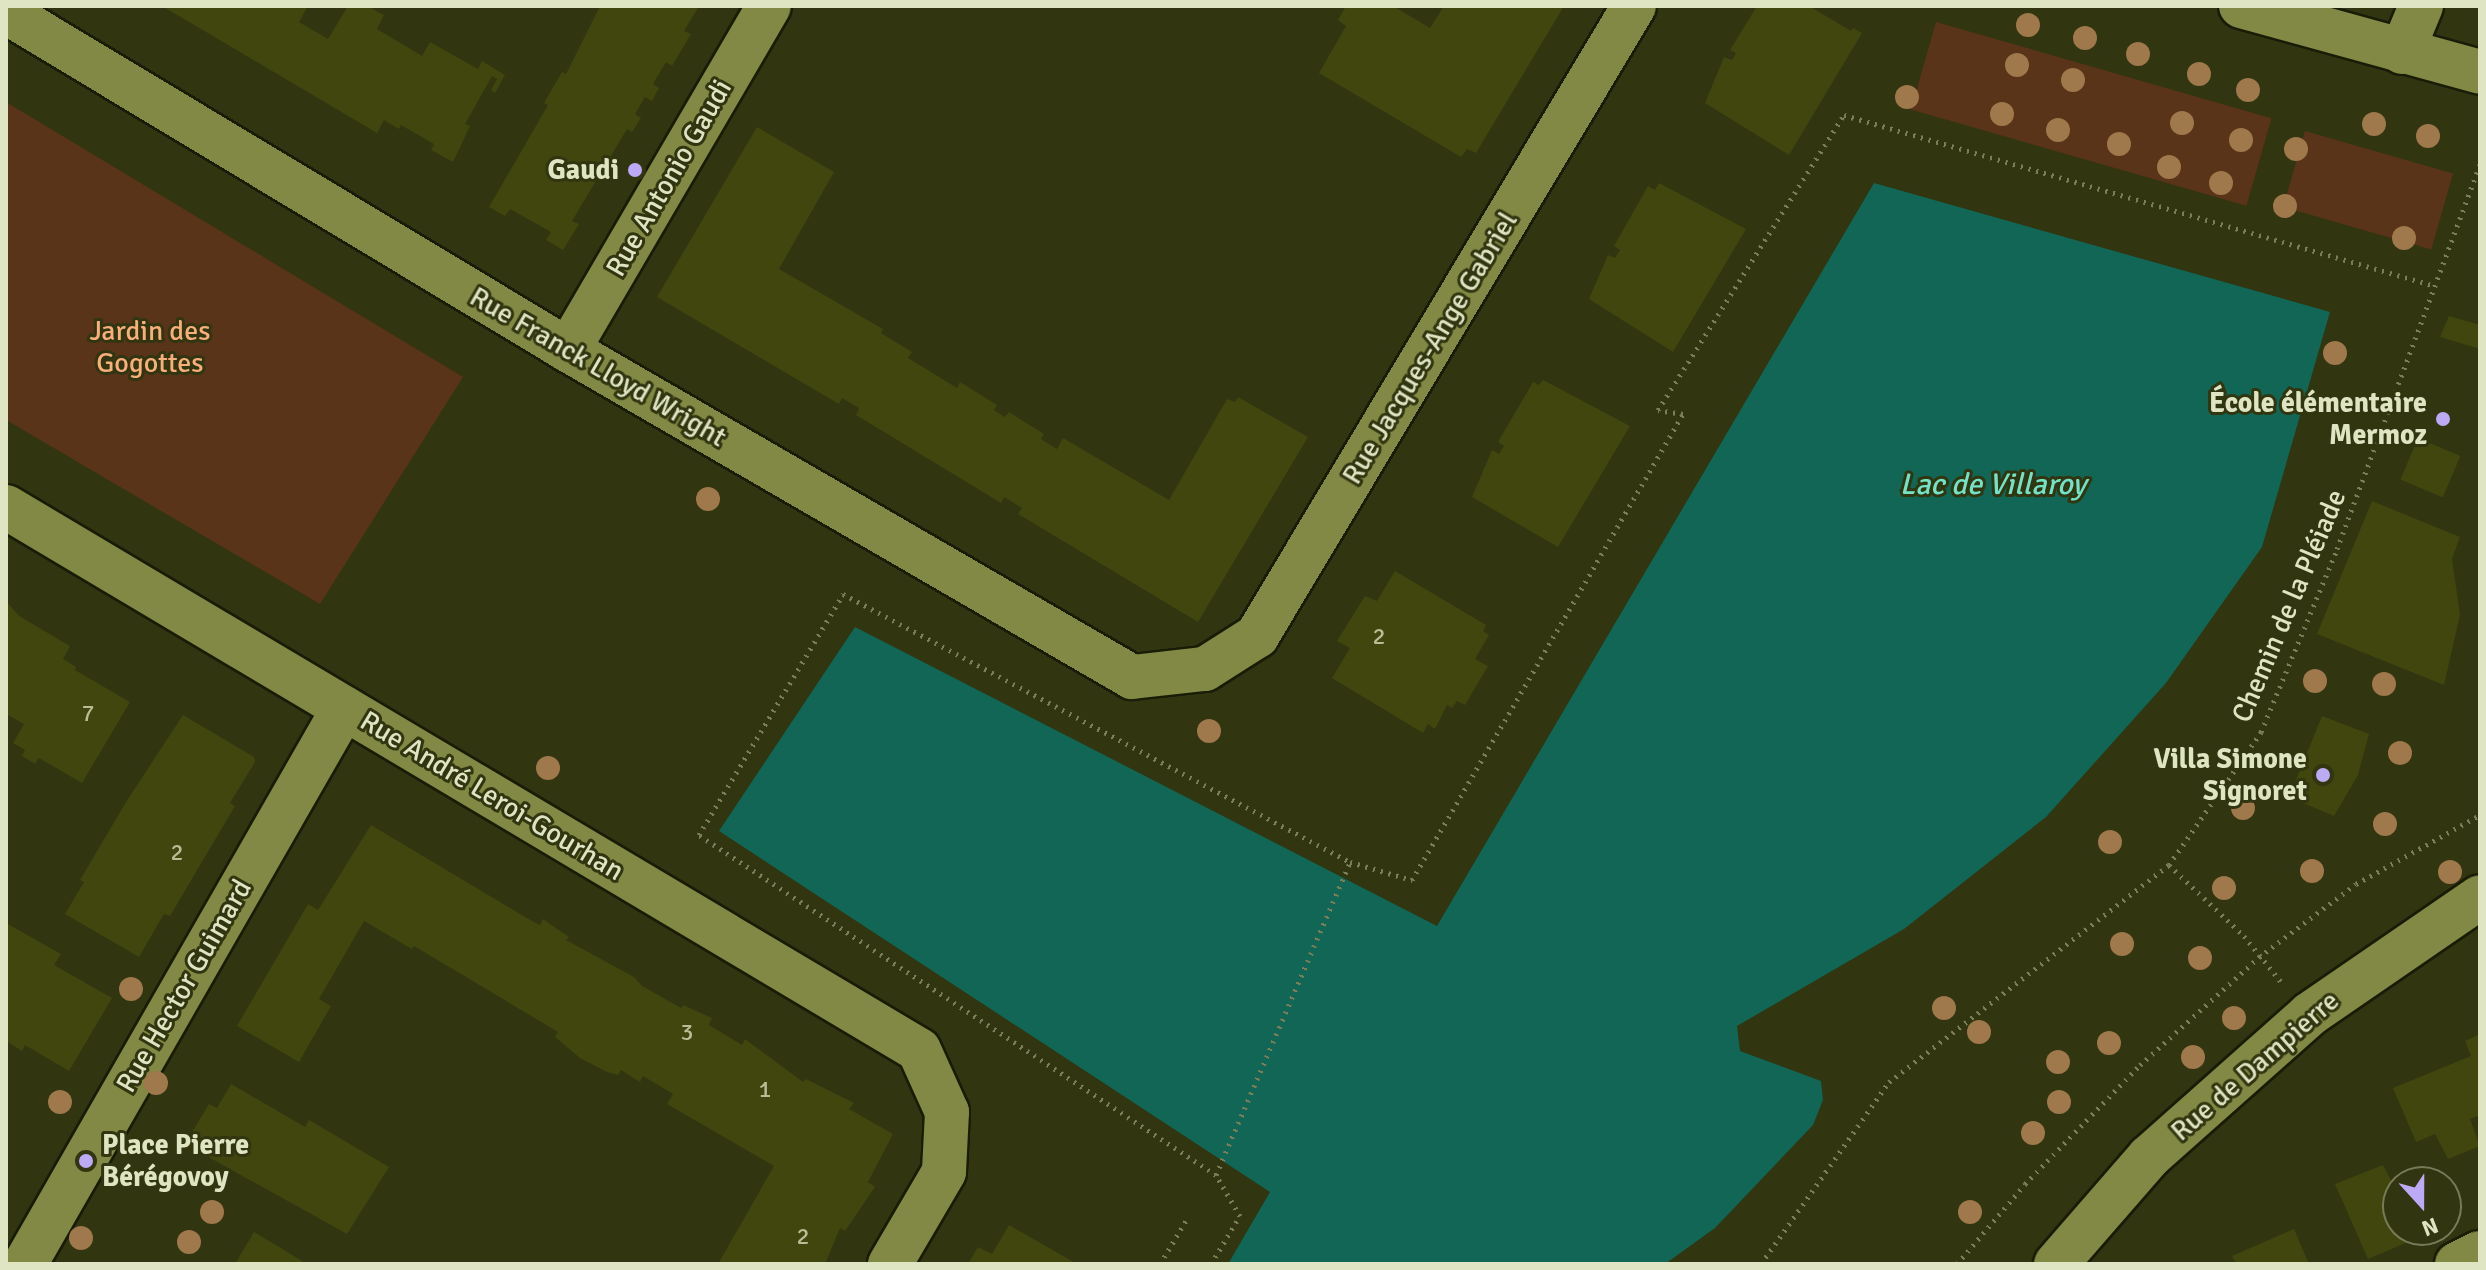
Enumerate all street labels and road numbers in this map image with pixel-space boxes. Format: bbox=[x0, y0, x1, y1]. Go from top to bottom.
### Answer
street label: Rue Antonio Gaudi bbox=[599, 74, 739, 282]
street label: Rue Jacques-Ange Gabriel bbox=[1335, 206, 1525, 490]
street label: Rue Franck Lloyd Wright bbox=[464, 280, 732, 454]
street label: Chemin de la Pléiade bbox=[2225, 485, 2353, 727]
street label: Rue André Leroi-Gourhan bbox=[354, 704, 630, 888]
street label: Rue Hector Guimard bbox=[109, 873, 259, 1099]
street label: Rue de Dampierre bbox=[2164, 984, 2346, 1148]

